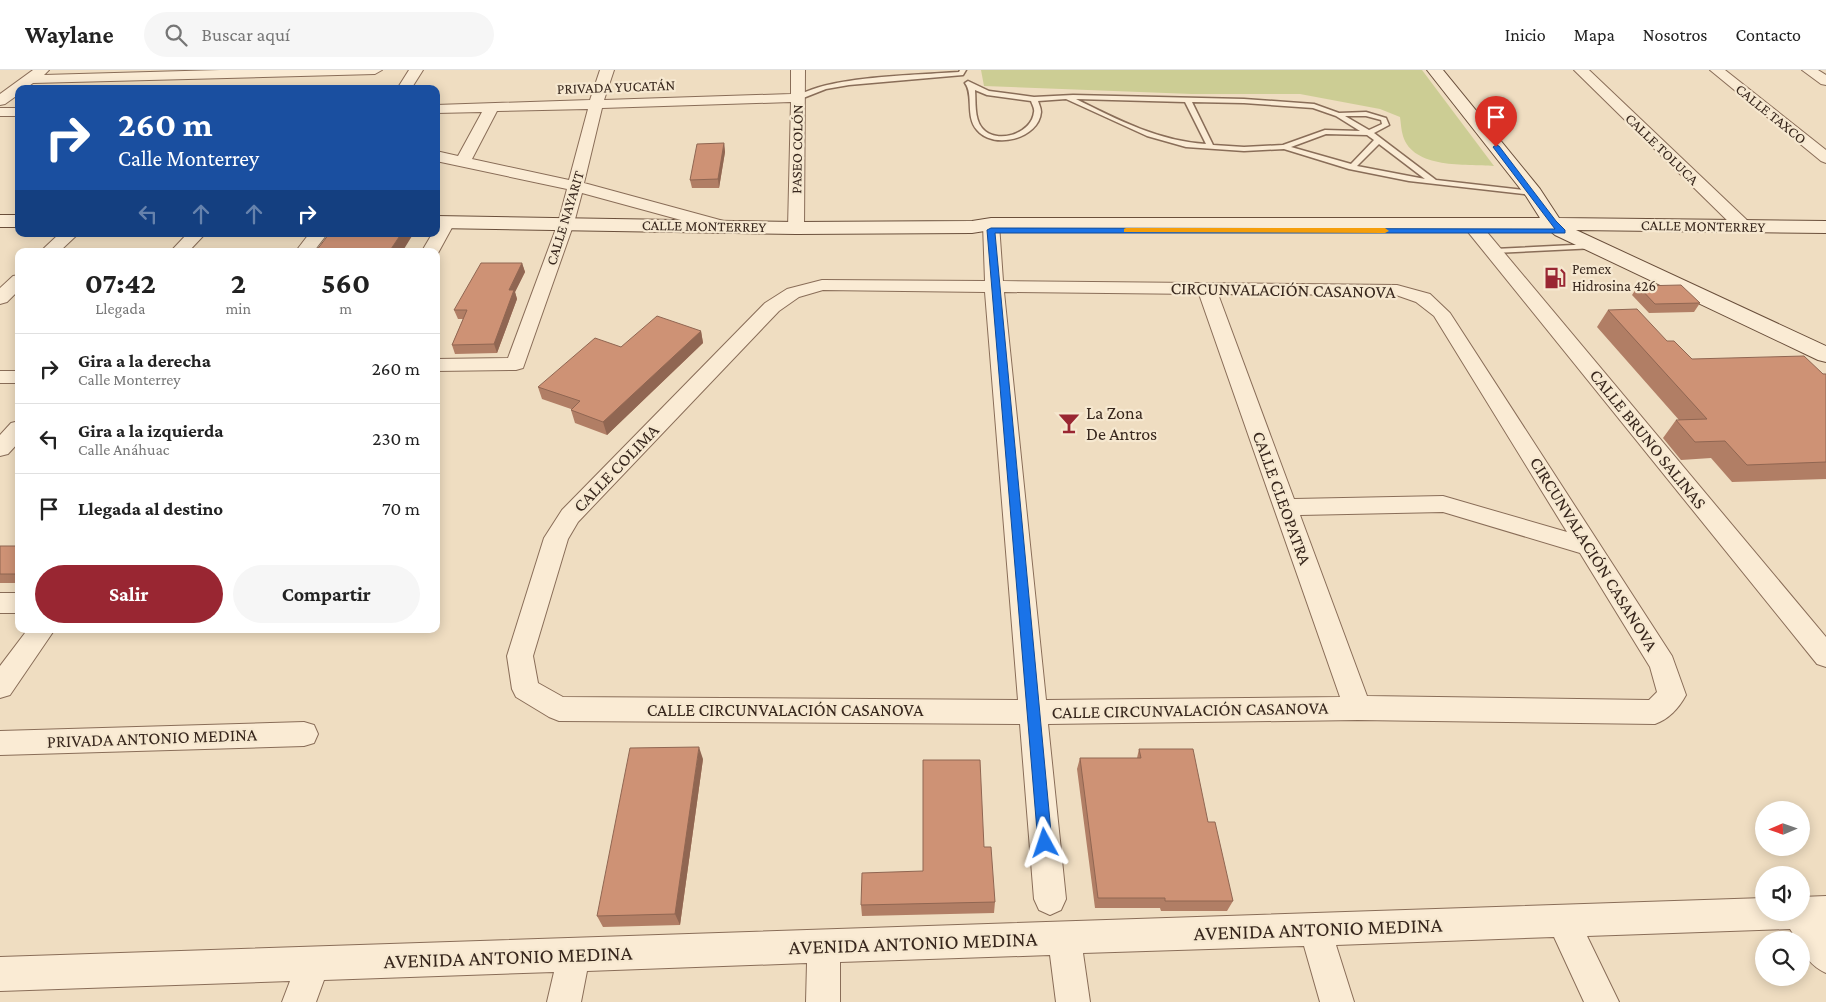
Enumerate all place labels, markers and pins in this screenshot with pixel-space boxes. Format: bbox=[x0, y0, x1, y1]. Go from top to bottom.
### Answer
pin bbox=[1475, 96, 1517, 147]
place label: Pemex Hidrosina 426 bbox=[1572, 261, 1656, 294]
fuel station icon: Pemex Hidrosina 426 bbox=[1542, 265, 1568, 291]
place label: La Zona De Antros bbox=[1086, 403, 1157, 444]
bar icon: La Zona De Antros bbox=[1056, 410, 1082, 436]

